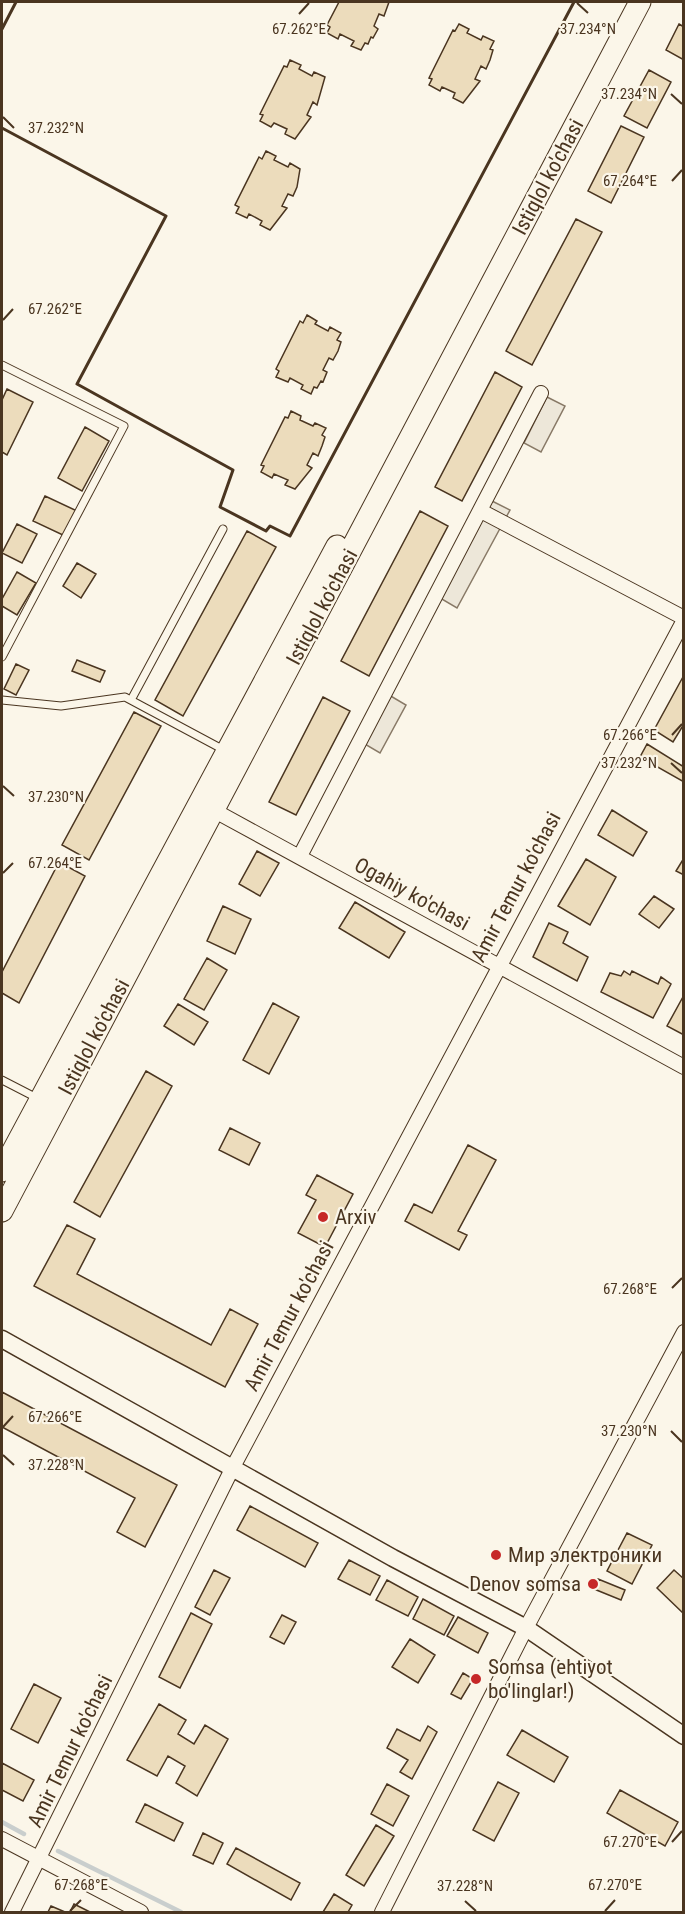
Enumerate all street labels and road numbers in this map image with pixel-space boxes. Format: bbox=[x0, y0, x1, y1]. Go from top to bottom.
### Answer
street label: Istiqlol ko'chasi bbox=[508, 115, 588, 239]
street label: Istiqlol ko'chasi bbox=[282, 545, 362, 669]
street label: Amir Temur ko'chasi bbox=[466, 808, 566, 966]
street label: Ogahiy ko'chasi bbox=[350, 853, 474, 935]
street label: Istiqlol ko'chasi bbox=[54, 975, 134, 1099]
street label: Amir Temur ko'chasi bbox=[239, 1237, 339, 1395]
street label: Amir Temur ko'chasi bbox=[23, 1671, 117, 1831]

